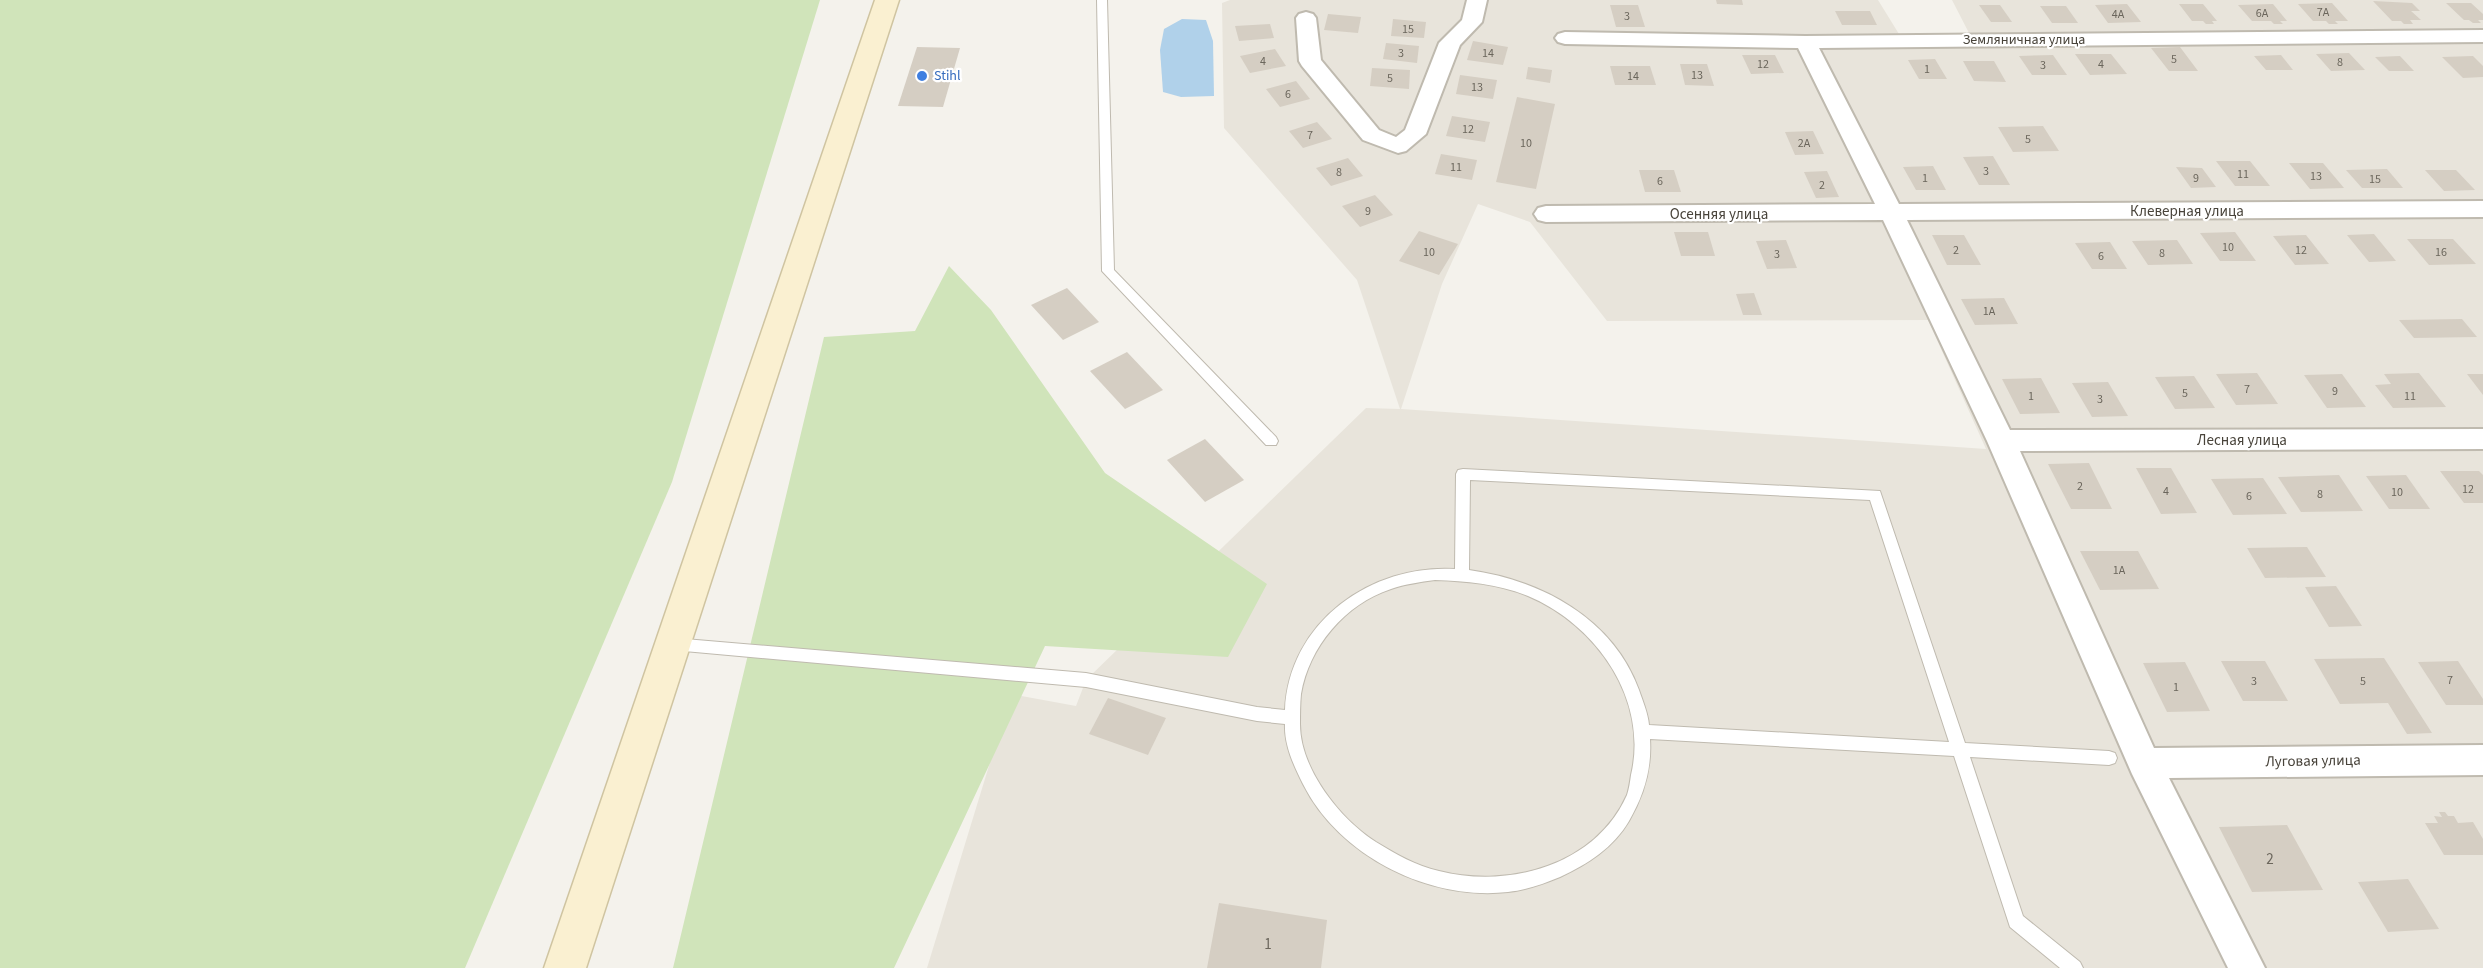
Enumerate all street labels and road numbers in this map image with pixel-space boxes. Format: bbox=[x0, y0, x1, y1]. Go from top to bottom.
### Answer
street label: Земляничная улица bbox=[1963, 30, 2085, 50]
street label: Клеверная улица bbox=[2130, 201, 2244, 222]
street label: Осенняя улица bbox=[1670, 204, 1768, 225]
street label: Лесная улица bbox=[2197, 430, 2287, 451]
street label: Луговая улица bbox=[2265, 750, 2361, 772]

